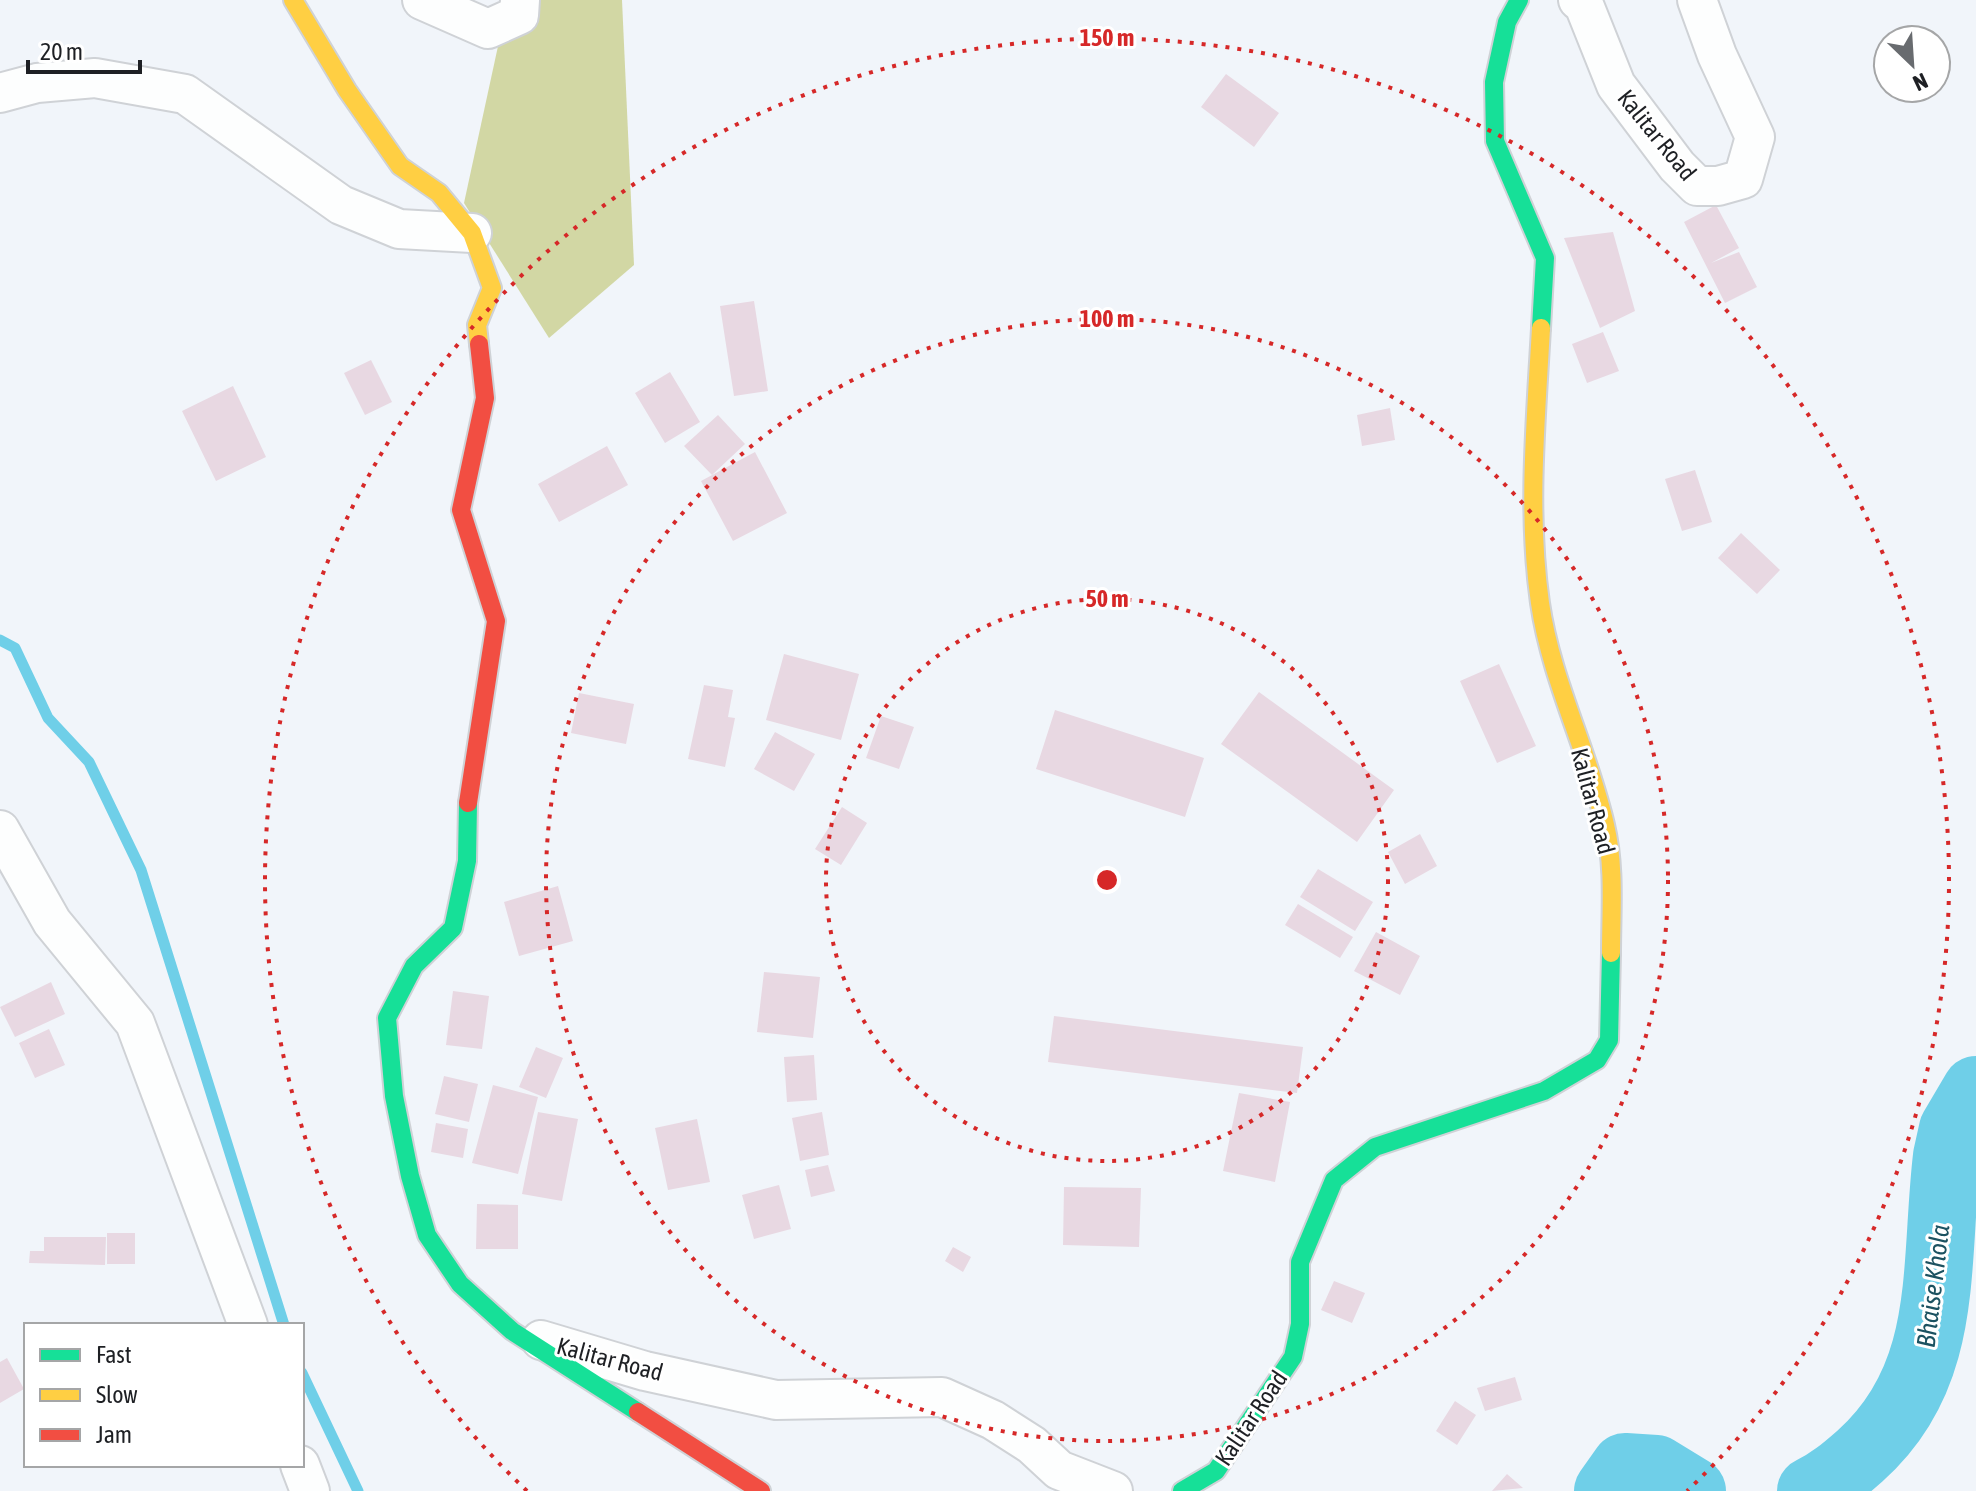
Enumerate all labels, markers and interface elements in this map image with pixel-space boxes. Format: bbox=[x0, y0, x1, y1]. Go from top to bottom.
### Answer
scale bar bbox=[28, 24, 140, 74]
text: 150 m bbox=[1080, 24, 1134, 51]
north arrow bbox=[1872, 24, 1952, 104]
text: 20 m bbox=[40, 38, 83, 65]
text: N bbox=[1909, 68, 1932, 97]
street label: Kalitar Road bbox=[1612, 84, 1702, 186]
text: 100 m bbox=[1080, 305, 1134, 332]
text: 50 m bbox=[1085, 585, 1129, 612]
street label: Kalitar Road bbox=[1566, 745, 1620, 857]
centre of rings bbox=[1093, 866, 1121, 894]
water label: Bhaise Khola bbox=[1911, 1223, 1955, 1349]
legend bbox=[24, 1323, 304, 1467]
street label: Kalitar Road bbox=[554, 1332, 666, 1386]
text: Fast bbox=[96, 1341, 132, 1368]
street label: Kalitar Road bbox=[1209, 1365, 1293, 1471]
text: Slow bbox=[96, 1381, 138, 1408]
text: Jam bbox=[96, 1421, 132, 1448]

